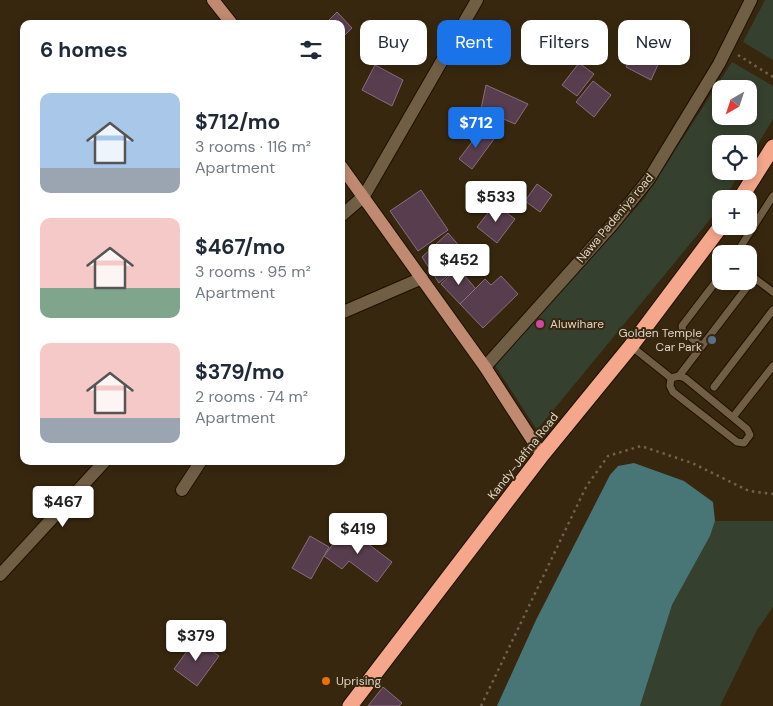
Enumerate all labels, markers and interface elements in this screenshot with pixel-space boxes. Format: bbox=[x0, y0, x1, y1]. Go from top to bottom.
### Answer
chip: Buy bbox=[360, 20, 427, 65]
chip: Rent bbox=[437, 20, 511, 65]
chip: Filters bbox=[521, 20, 608, 65]
chip: New bbox=[618, 20, 690, 65]
text: 6 homes bbox=[40, 36, 128, 64]
icon: filters bbox=[297, 36, 325, 64]
north arrow bbox=[712, 80, 758, 125]
map controls bbox=[712, 80, 757, 290]
pin: $712 bbox=[446, 106, 506, 149]
text: $712/mo bbox=[195, 108, 280, 136]
text: $712 bbox=[459, 112, 493, 133]
icon: home bbox=[80, 113, 140, 173]
button: locate bbox=[712, 135, 757, 180]
text: 3 rooms · 116 m² bbox=[195, 136, 311, 157]
text: Apartment bbox=[195, 157, 275, 178]
street label: Nawa Padeniya road bbox=[573, 170, 657, 266]
pin: $533 bbox=[466, 180, 526, 223]
text: $533 bbox=[477, 186, 515, 207]
button: + bbox=[712, 190, 757, 235]
text: $467/mo bbox=[195, 233, 285, 261]
icon: home bbox=[80, 238, 140, 298]
pin: $452 bbox=[429, 244, 489, 286]
button: − bbox=[712, 245, 757, 290]
text: $452 bbox=[439, 249, 479, 270]
text: 3 rooms · 95 m² bbox=[195, 261, 311, 282]
text: Apartment bbox=[195, 282, 275, 303]
place label: Aluwihare bbox=[550, 316, 604, 332]
marker: Aluwihare bbox=[534, 318, 546, 330]
place label: Golden Temple Car Park bbox=[619, 325, 702, 355]
marker: Golden Temple Car Park bbox=[706, 334, 718, 346]
text: $379/mo bbox=[195, 358, 285, 386]
icon: home bbox=[80, 363, 140, 423]
text: 2 rooms · 74 m² bbox=[195, 386, 308, 407]
text: Apartment bbox=[195, 407, 275, 428]
street label: Kandy-Jaffna Road bbox=[484, 409, 562, 503]
pin: $467 bbox=[33, 486, 93, 528]
text: $467 bbox=[44, 491, 82, 512]
pin: $419 bbox=[328, 512, 388, 555]
text: $419 bbox=[340, 518, 376, 539]
pin: $379 bbox=[166, 620, 226, 662]
text: $379 bbox=[177, 625, 215, 646]
place label: Uprising bbox=[336, 673, 381, 689]
marker: Uprising bbox=[320, 675, 332, 687]

